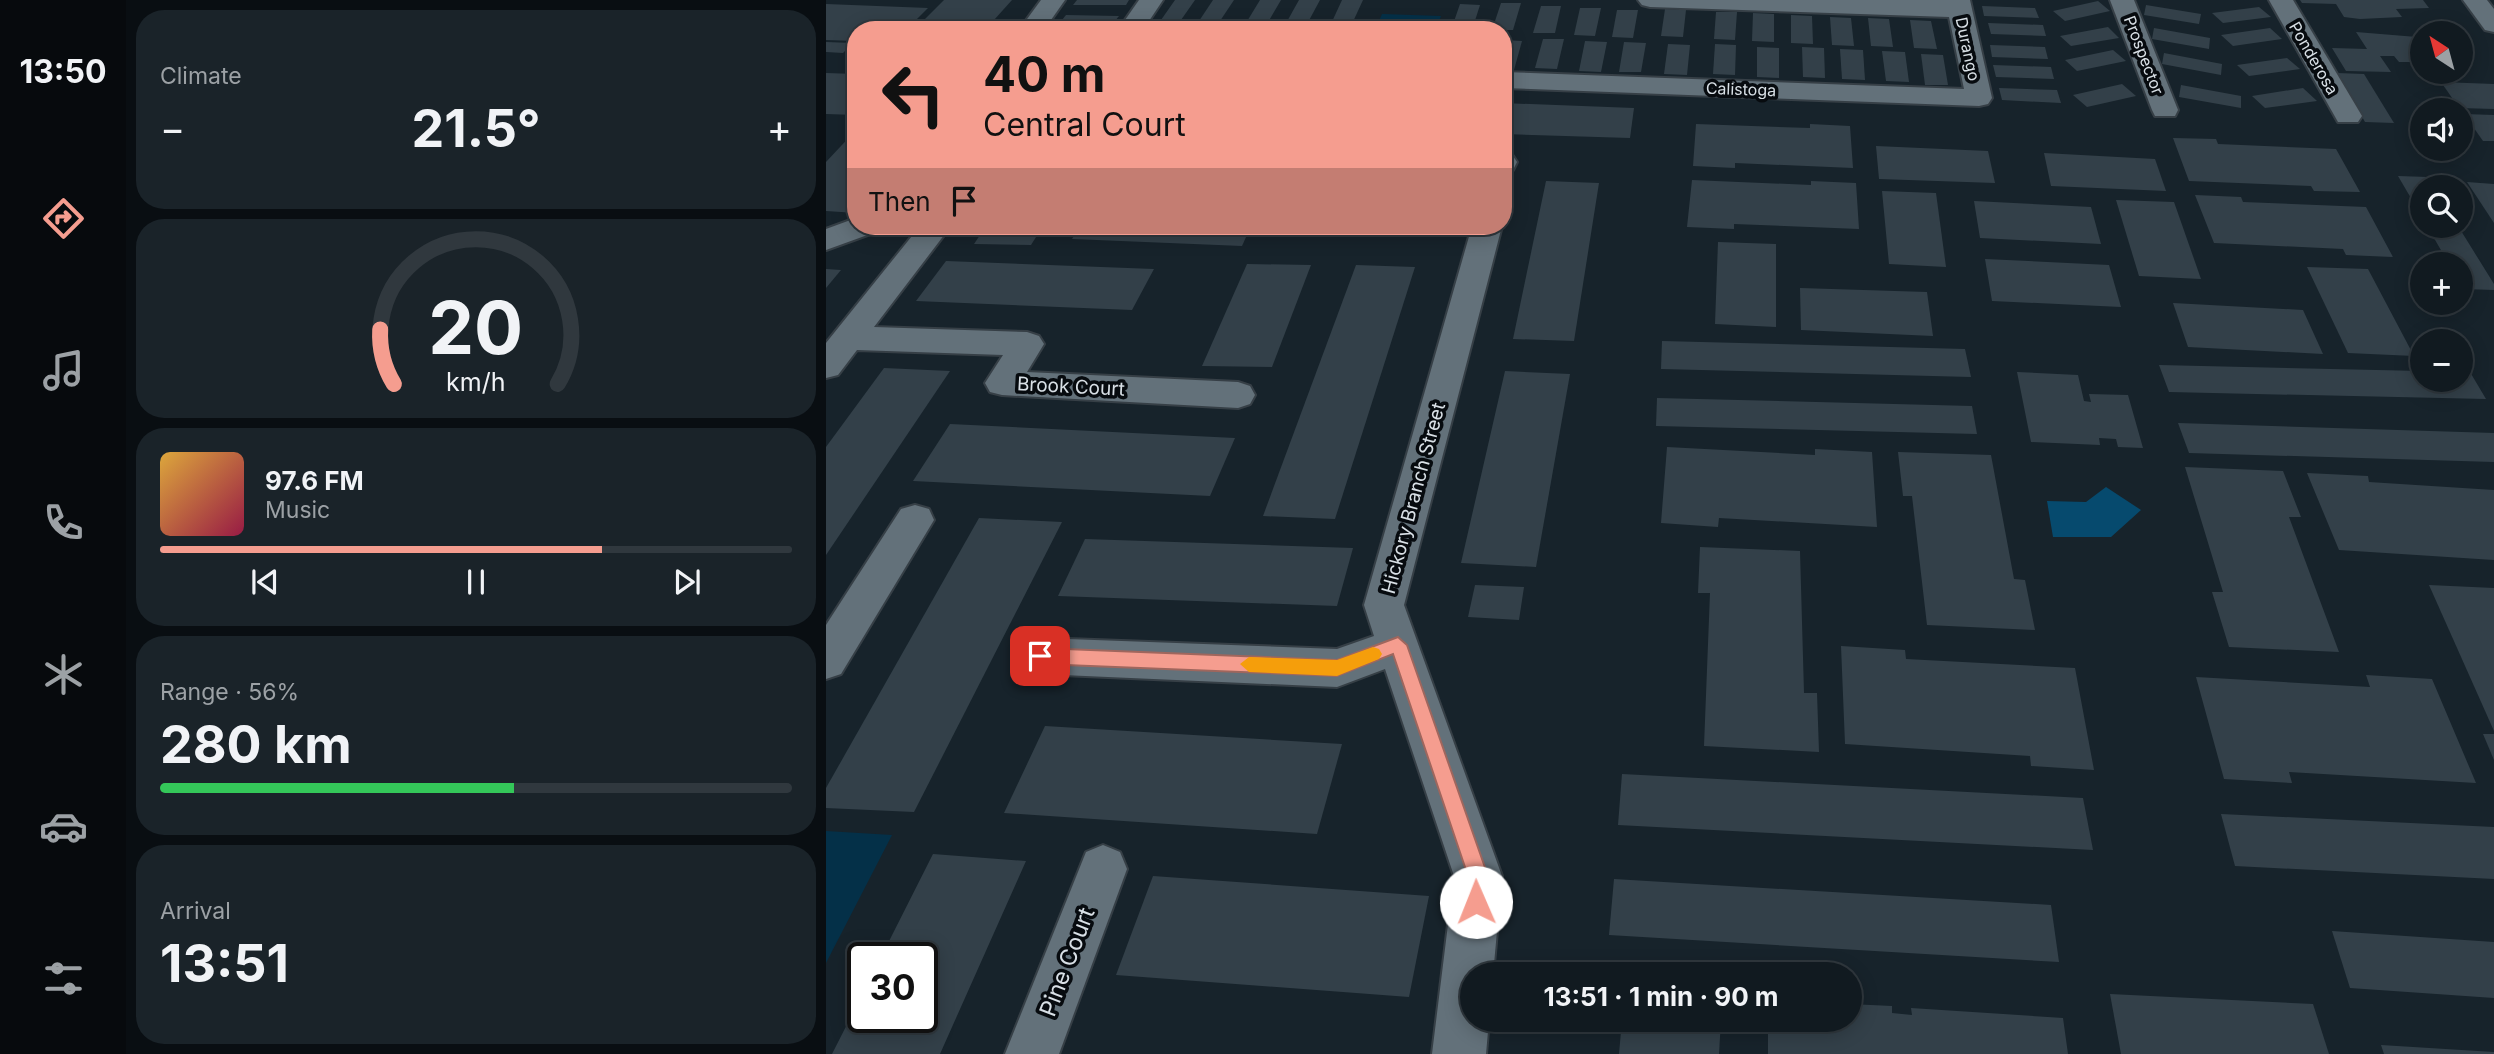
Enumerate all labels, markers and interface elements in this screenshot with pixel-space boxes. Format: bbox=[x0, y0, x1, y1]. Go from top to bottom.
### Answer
street label: Prospector bbox=[2120, 13, 2168, 97]
street label: Durango bbox=[1951, 15, 1985, 83]
street label: Ponderosa bbox=[2285, 18, 2343, 98]
north arrow bbox=[2410, 21, 2473, 84]
map controls bbox=[2410, 21, 2473, 392]
text: 40 m bbox=[983, 45, 1106, 104]
icon: left bbox=[868, 49, 959, 140]
text: 13:50 bbox=[19, 52, 107, 91]
text: Climate bbox=[160, 62, 242, 90]
street label: Calistoga bbox=[1706, 78, 1776, 100]
text: 21.5° bbox=[411, 97, 541, 160]
button: sound bbox=[2410, 98, 2473, 161]
text: − bbox=[160, 105, 185, 151]
text: + bbox=[767, 105, 792, 151]
text: Central Court bbox=[983, 105, 1186, 144]
button: search bbox=[2410, 175, 2473, 238]
icon: arrive bbox=[945, 182, 983, 220]
text: Then bbox=[868, 186, 931, 217]
icon: directions bbox=[39, 194, 88, 243]
button: + bbox=[2410, 252, 2473, 315]
text: 20 bbox=[429, 284, 523, 373]
button: − bbox=[2410, 329, 2473, 392]
icon: music bbox=[39, 346, 88, 395]
text: km/h bbox=[446, 367, 506, 397]
street label: Brook Court bbox=[1016, 372, 1126, 401]
street label: Hickory Branch Street bbox=[1377, 400, 1450, 596]
text: 97.6 FM bbox=[265, 465, 364, 496]
text: Music bbox=[265, 496, 330, 524]
icon: phone bbox=[39, 498, 88, 547]
icon: previous bbox=[246, 563, 284, 601]
icon: pause bbox=[457, 563, 495, 601]
icon: next bbox=[668, 563, 706, 601]
pin bbox=[1010, 626, 1070, 686]
icon: arrive bbox=[1021, 637, 1059, 675]
icon: climate bbox=[39, 650, 88, 699]
text: Range · 56% bbox=[160, 678, 299, 706]
text: 280 km bbox=[160, 713, 352, 776]
icon: car bbox=[39, 802, 88, 851]
position arrow bbox=[1439, 865, 1513, 939]
text: Arrival bbox=[160, 897, 231, 925]
street label: Pine Court bbox=[1033, 903, 1101, 1020]
text: 13:51 bbox=[160, 932, 289, 995]
speed limit sign: 30 bbox=[847, 942, 938, 1033]
icon: filters bbox=[39, 954, 88, 1003]
text: 13:51 · 1 min · 90 m bbox=[1543, 981, 1779, 1012]

